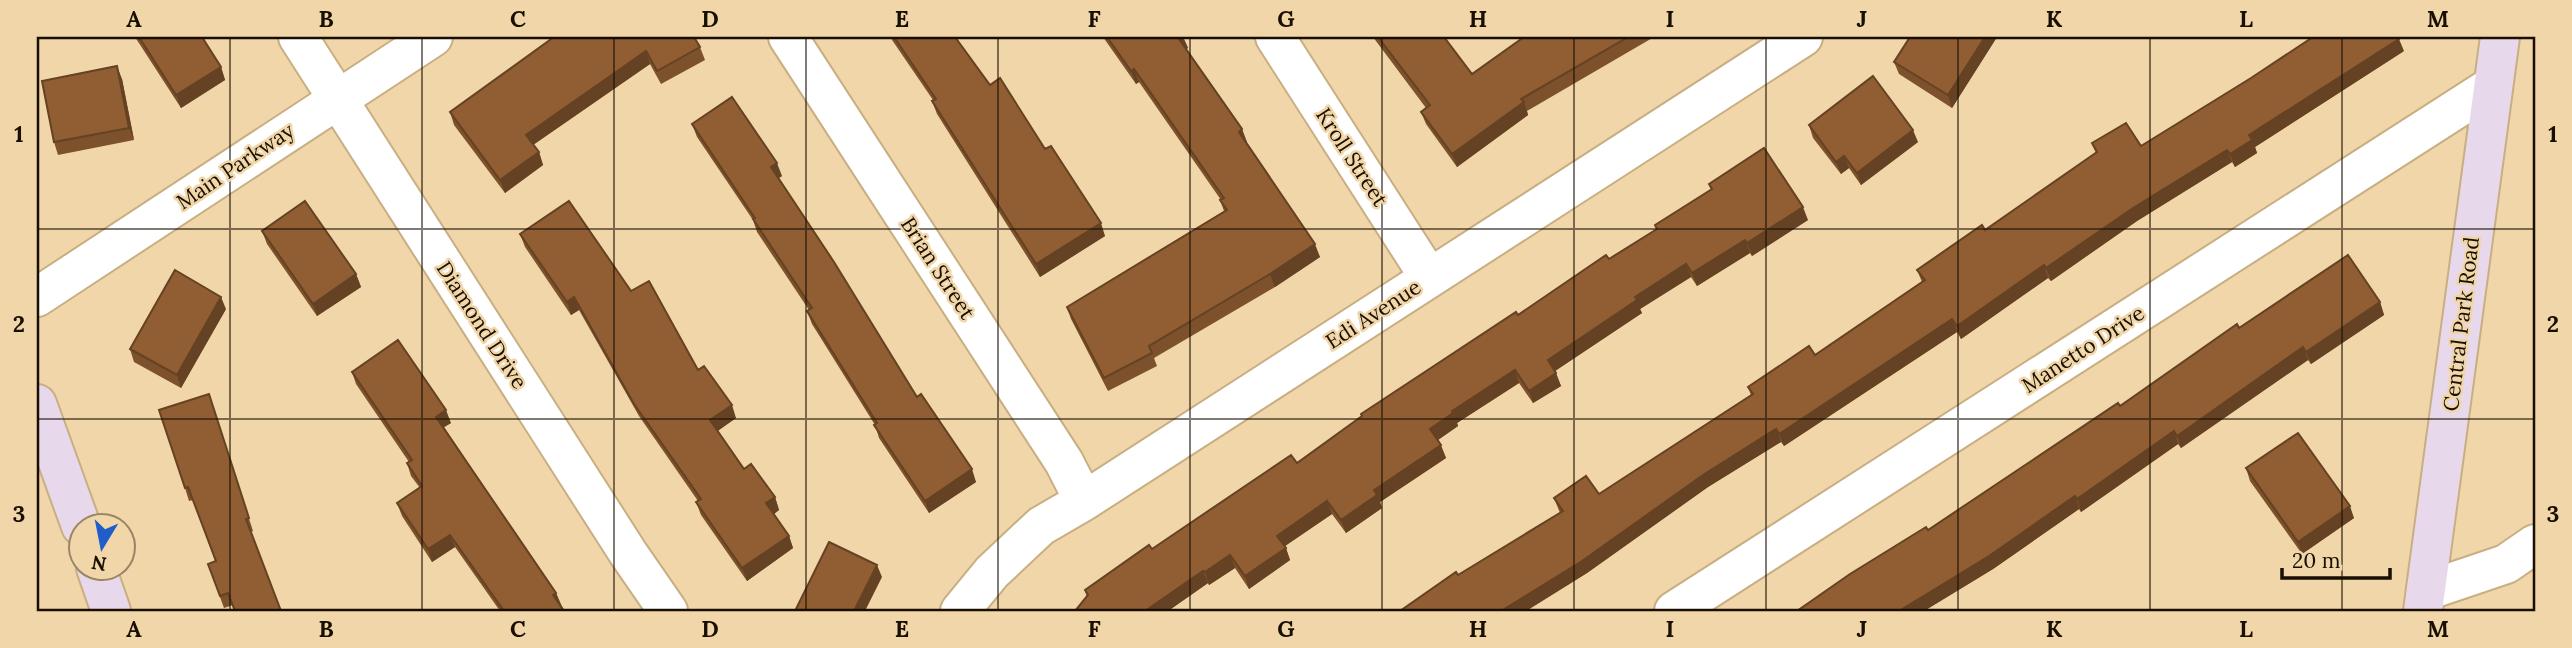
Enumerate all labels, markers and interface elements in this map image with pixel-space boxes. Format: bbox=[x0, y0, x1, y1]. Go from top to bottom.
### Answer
text: A bbox=[126, 4, 142, 33]
text: B bbox=[318, 4, 334, 33]
text: C bbox=[510, 4, 526, 33]
text: D bbox=[701, 4, 719, 33]
text: E bbox=[895, 4, 909, 33]
text: F bbox=[1087, 4, 1101, 33]
text: G bbox=[1277, 4, 1295, 33]
text: H bbox=[1469, 4, 1487, 33]
text: I bbox=[1666, 4, 1674, 33]
text: J bbox=[1857, 4, 1867, 33]
text: K bbox=[2046, 4, 2063, 33]
text: L bbox=[2239, 4, 2253, 33]
text: M bbox=[2427, 4, 2449, 33]
street label: Kroll Street bbox=[1310, 103, 1394, 212]
street label: Main Parkway bbox=[171, 117, 299, 215]
text: 1 bbox=[14, 119, 24, 148]
text: 1 bbox=[2548, 119, 2558, 148]
street label: Brian Street bbox=[895, 212, 982, 325]
street label: Central Park Road bbox=[2437, 235, 2485, 413]
street label: Diamond Drive bbox=[431, 256, 533, 394]
street label: Edi Avenue bbox=[1320, 273, 1426, 355]
street label: Manetto Drive bbox=[2017, 299, 2149, 399]
text: 2 bbox=[13, 309, 25, 338]
text: 2 bbox=[2547, 309, 2559, 338]
text: 3 bbox=[13, 499, 25, 528]
text: 3 bbox=[2547, 499, 2559, 528]
north arrow bbox=[66, 512, 136, 582]
scale bar bbox=[2282, 536, 2390, 580]
text: 20 m bbox=[2292, 547, 2341, 574]
text: N bbox=[89, 551, 108, 577]
text: A bbox=[126, 614, 142, 643]
text: B bbox=[318, 614, 334, 643]
text: C bbox=[510, 614, 526, 643]
text: D bbox=[701, 614, 719, 643]
text: E bbox=[895, 614, 909, 643]
text: F bbox=[1087, 614, 1101, 643]
text: G bbox=[1277, 614, 1295, 643]
text: H bbox=[1469, 614, 1487, 643]
text: I bbox=[1666, 614, 1674, 643]
text: J bbox=[1857, 614, 1867, 643]
text: K bbox=[2046, 614, 2063, 643]
text: L bbox=[2239, 614, 2253, 643]
text: M bbox=[2427, 614, 2449, 643]

